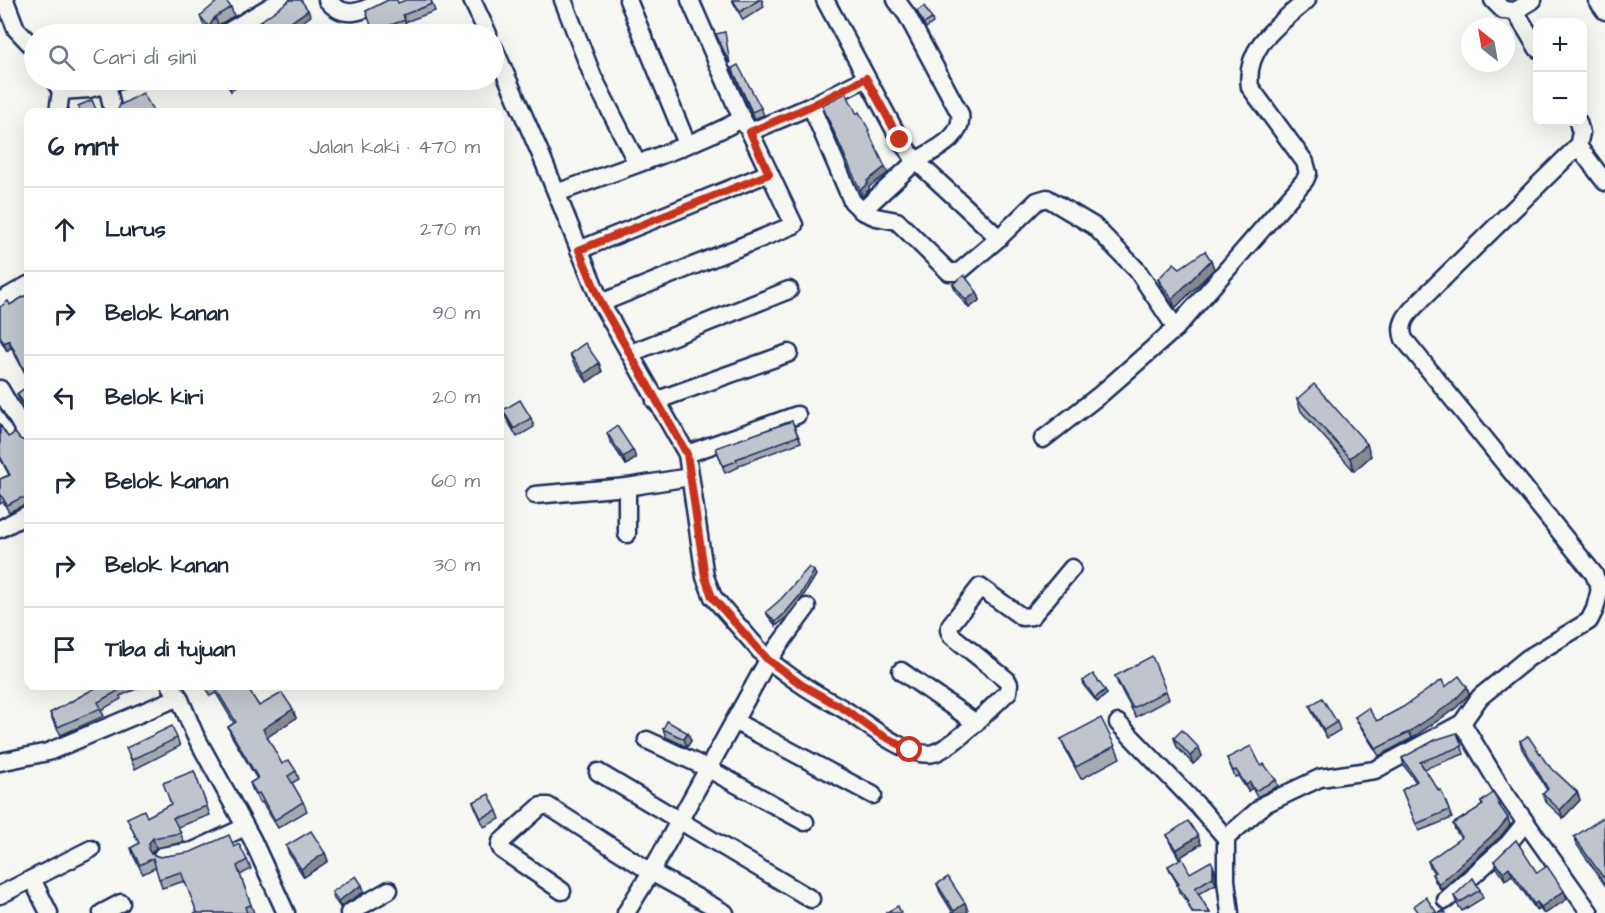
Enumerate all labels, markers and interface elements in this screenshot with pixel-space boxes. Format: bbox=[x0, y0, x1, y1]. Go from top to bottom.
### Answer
north arrow bbox=[1461, 18, 1515, 72]
map controls bbox=[1533, 18, 1587, 126]
button: + bbox=[1533, 18, 1587, 72]
search box bbox=[24, 24, 504, 90]
icon: search bbox=[45, 41, 78, 74]
text: Cari di sini bbox=[93, 42, 196, 73]
button: − bbox=[1533, 72, 1587, 126]
route end bbox=[886, 126, 912, 152]
text: 6 mnt bbox=[48, 129, 118, 165]
text: Jalan kaki · 470 m bbox=[309, 133, 480, 161]
icon: ahead bbox=[48, 213, 81, 246]
text: Lurus bbox=[105, 214, 166, 245]
text: 270 m bbox=[420, 215, 480, 243]
icon: right bbox=[48, 297, 81, 330]
text: Belok kanan bbox=[105, 298, 229, 329]
text: 90 m bbox=[432, 299, 480, 327]
icon: left bbox=[48, 381, 81, 414]
text: Belok kiri bbox=[105, 382, 203, 413]
text: 20 m bbox=[432, 383, 480, 411]
icon: right bbox=[48, 465, 81, 498]
text: Belok kanan bbox=[105, 466, 229, 497]
text: 60 m bbox=[431, 467, 480, 495]
icon: right bbox=[48, 549, 81, 582]
text: Belok kanan bbox=[105, 550, 229, 581]
text: 30 m bbox=[434, 551, 480, 579]
icon: arrive bbox=[48, 633, 81, 666]
text: Tiba di tujuan bbox=[105, 634, 235, 665]
route start bbox=[896, 736, 922, 762]

